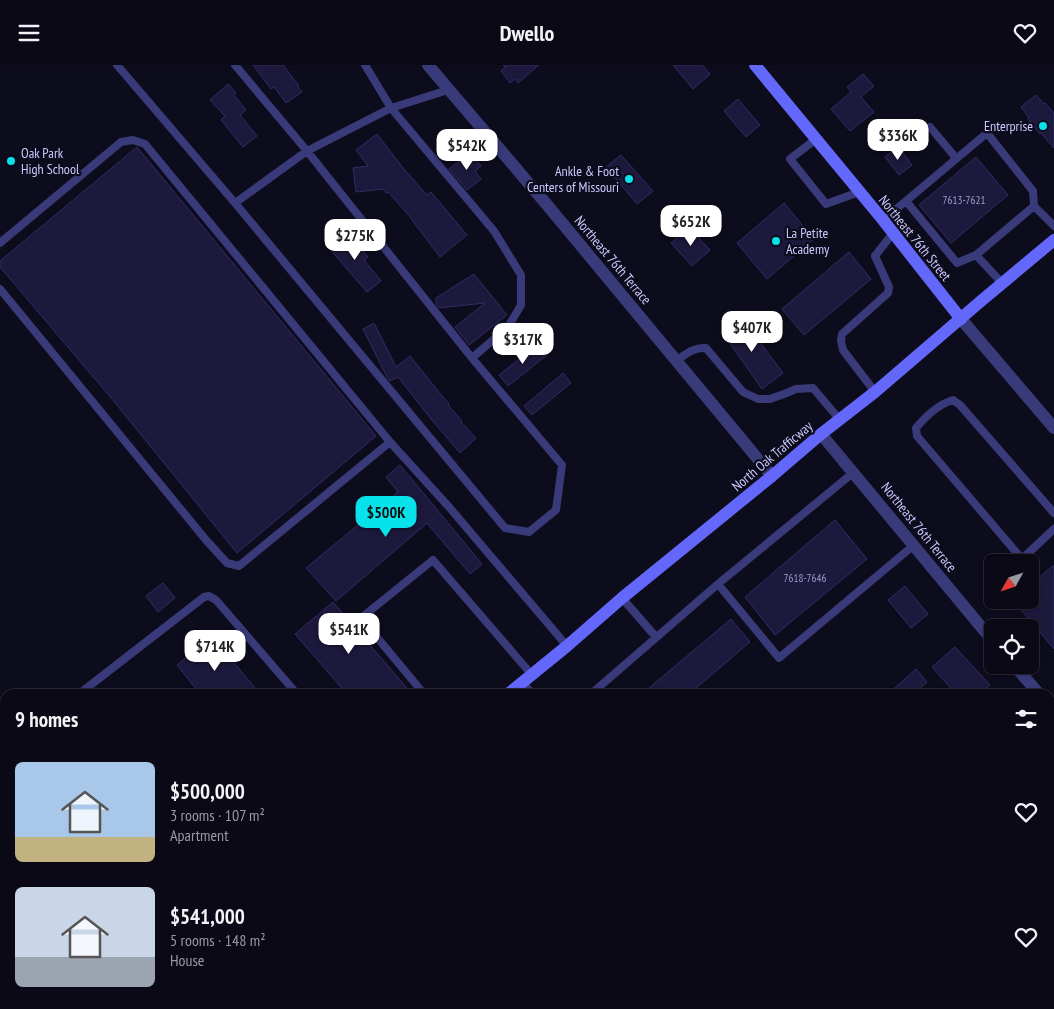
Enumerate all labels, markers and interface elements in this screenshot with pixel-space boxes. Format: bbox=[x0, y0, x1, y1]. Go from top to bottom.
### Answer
icon: menu bbox=[15, 19, 43, 47]
text: Dwello bbox=[500, 19, 554, 47]
icon: heart bbox=[1011, 19, 1039, 47]
place label: Enterprise bbox=[984, 117, 1033, 135]
pin: $336K bbox=[863, 119, 933, 161]
marker: Enterprise bbox=[1037, 120, 1049, 132]
text: $336K bbox=[879, 125, 917, 145]
pin: $542K bbox=[432, 129, 502, 171]
text: $542K bbox=[448, 135, 486, 155]
place label: Oak Park High School bbox=[21, 144, 80, 178]
marker: Oak Park High School bbox=[5, 155, 17, 167]
place label: Ankle & Foot Centers of Missouri bbox=[527, 162, 619, 196]
marker: Ankle & Foot Centers of Missouri bbox=[623, 173, 635, 185]
street label: Northeast 76th Street bbox=[875, 191, 955, 285]
house number: 7613-7621 bbox=[943, 193, 985, 207]
pin: $652K bbox=[656, 205, 726, 247]
text: $652K bbox=[672, 211, 710, 231]
street label: Northeast 76th Terrace bbox=[571, 212, 655, 308]
pin: $275K bbox=[320, 219, 390, 261]
place label: La Petite Academy bbox=[786, 224, 830, 258]
text: $275K bbox=[336, 225, 374, 245]
marker: La Petite Academy bbox=[770, 235, 782, 247]
pin: $407K bbox=[717, 311, 787, 353]
text: $407K bbox=[733, 317, 771, 337]
pin: $317K bbox=[488, 323, 558, 365]
text: $317K bbox=[504, 329, 542, 349]
street label: North Oak Trafficway bbox=[728, 416, 817, 495]
street label: Northeast 76th Terrace bbox=[877, 478, 961, 576]
pin: $500K bbox=[351, 495, 421, 538]
text: $500K bbox=[367, 502, 405, 522]
north arrow bbox=[984, 554, 1039, 609]
map controls bbox=[984, 554, 1039, 674]
house number: 7618-7646 bbox=[784, 571, 826, 585]
pin: $541K bbox=[314, 613, 384, 655]
text: $541K bbox=[330, 619, 368, 639]
button: locate bbox=[984, 619, 1039, 674]
pin: $714K bbox=[180, 629, 250, 672]
text: $714K bbox=[196, 636, 234, 656]
icon: filters bbox=[1012, 705, 1040, 733]
text: 9 homes bbox=[15, 706, 78, 733]
text: $500,000 bbox=[170, 778, 245, 805]
icon: home bbox=[55, 782, 115, 842]
icon: heart bbox=[1012, 798, 1040, 826]
text: 3 rooms · 107 m² bbox=[170, 805, 265, 825]
text: Apartment bbox=[170, 825, 229, 845]
text: $541,000 bbox=[170, 903, 245, 930]
icon: home bbox=[55, 907, 115, 967]
icon: heart bbox=[1012, 923, 1040, 951]
text: 5 rooms · 148 m² bbox=[170, 930, 266, 950]
text: House bbox=[170, 950, 204, 970]

